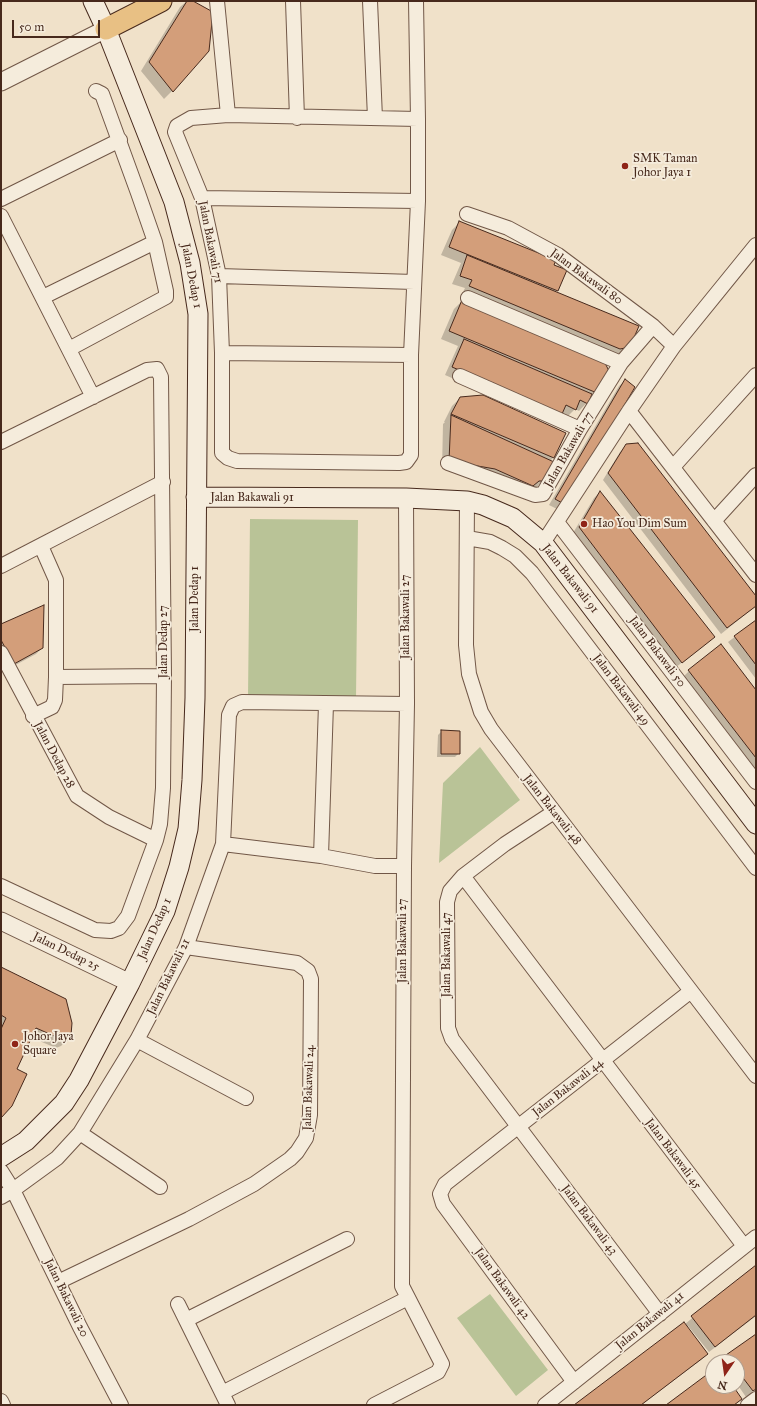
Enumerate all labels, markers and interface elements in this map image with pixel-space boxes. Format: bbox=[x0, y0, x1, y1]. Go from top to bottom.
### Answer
scale bar bbox=[14, 12, 102, 38]
text: 50 m bbox=[19, 20, 44, 34]
place label: SMK Taman Johor Jaya 1 bbox=[633, 152, 698, 180]
marker: SMK Taman Johor Jaya 1 bbox=[620, 161, 630, 171]
street label: Jalan Bakawali 71 bbox=[195, 200, 225, 284]
street label: Jalan Dedap 1 bbox=[178, 242, 204, 310]
street label: Jalan Bakawali 80 bbox=[547, 246, 625, 308]
street label: Jalan Bakawali 77 bbox=[541, 409, 597, 491]
street label: Jalan Bakawali 91 bbox=[210, 491, 294, 505]
place label: Hao You Dim Sum bbox=[592, 517, 687, 531]
marker: Hao You Dim Sum bbox=[579, 519, 589, 529]
street label: Jalan Bakawali 91 bbox=[539, 542, 601, 616]
street label: Jalan Dedap 1 bbox=[188, 566, 202, 632]
street label: Jalan Bakawali 27 bbox=[399, 575, 413, 659]
street label: Jalan Dedap 27 bbox=[157, 605, 171, 679]
street label: Jalan Bakawali 50 bbox=[626, 614, 688, 690]
street label: Jalan Bakawali 49 bbox=[589, 651, 653, 729]
street label: Jalan Dedap 28 bbox=[30, 719, 78, 791]
street label: Jalan Bakawali 48 bbox=[520, 772, 584, 848]
street label: Jalan Dedap 1 bbox=[135, 896, 175, 962]
street label: Jalan Bakawali 27 bbox=[396, 899, 410, 983]
street label: Jalan Bakawali 47 bbox=[440, 912, 454, 998]
street label: Jalan Dedap 25 bbox=[30, 930, 102, 974]
street label: Jalan Bakawali 21 bbox=[144, 936, 194, 1018]
place label: Johor Jaya Square bbox=[23, 1030, 74, 1058]
marker: Johor Jaya Square bbox=[10, 1039, 20, 1049]
street label: Jalan Bakawali 24 bbox=[300, 1045, 318, 1131]
street label: Jalan Bakawali 44 bbox=[530, 1056, 606, 1120]
street label: Jalan Bakawali 45 bbox=[642, 1116, 704, 1192]
street label: Jalan Bakawali 43 bbox=[558, 1182, 620, 1258]
street label: Jalan Bakawali 42 bbox=[471, 1245, 533, 1323]
street label: Jalan Bakawali 20 bbox=[41, 1256, 91, 1340]
street label: Jalan Bakawali 41 bbox=[613, 1289, 687, 1353]
north arrow bbox=[705, 1354, 745, 1394]
text: N bbox=[716, 1378, 728, 1393]

